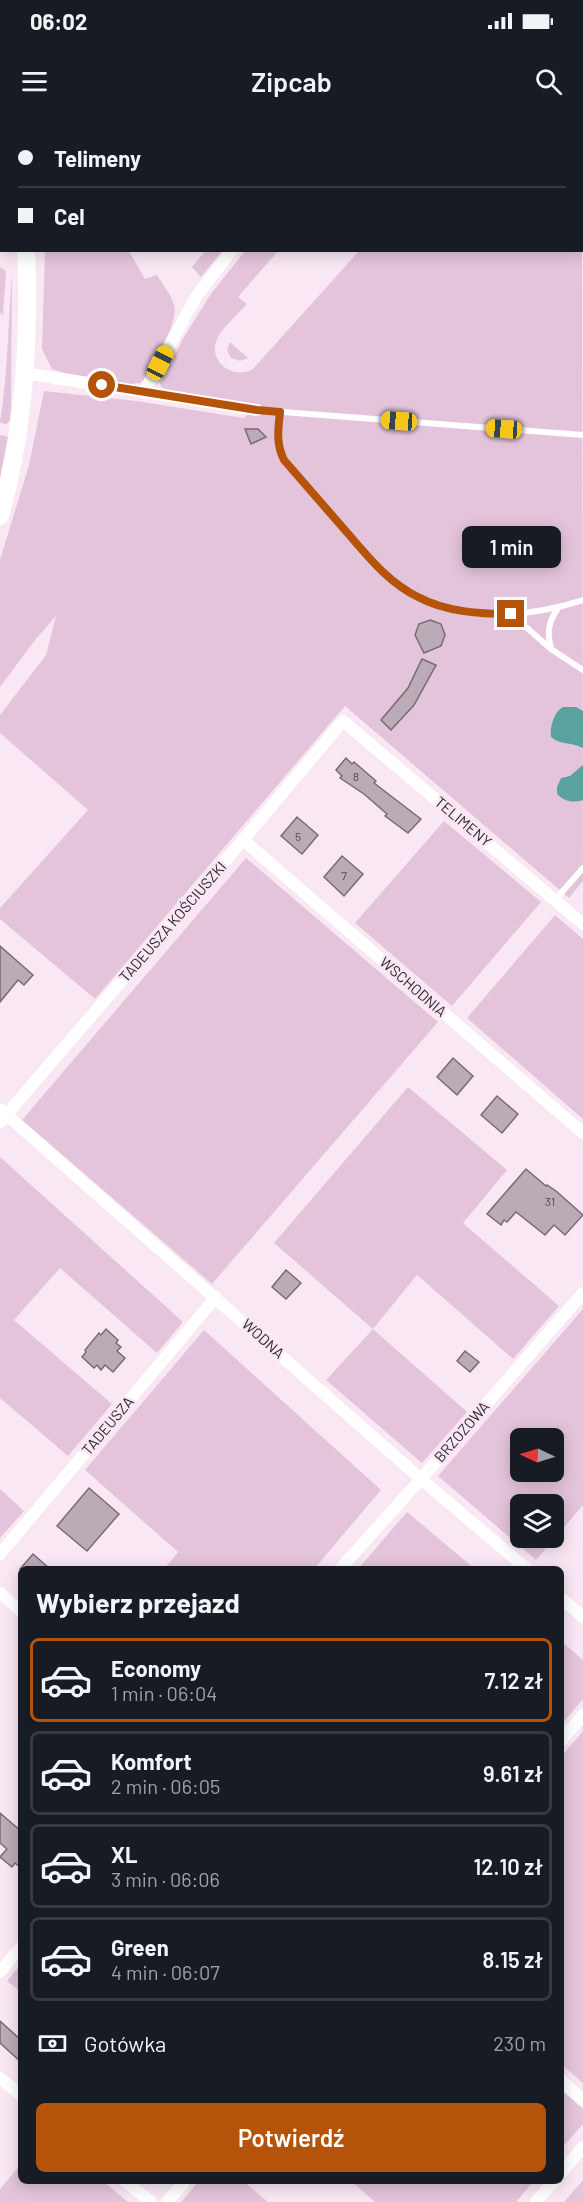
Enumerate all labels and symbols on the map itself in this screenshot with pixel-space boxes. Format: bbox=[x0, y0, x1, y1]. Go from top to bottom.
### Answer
car bbox=[144, 343, 176, 383]
route start bbox=[88, 371, 115, 398]
car bbox=[380, 411, 418, 431]
car bbox=[485, 419, 523, 439]
callout: 1 min bbox=[462, 527, 560, 569]
route end bbox=[497, 600, 524, 627]
house number: 8 bbox=[353, 769, 359, 783]
street label: TELIMENY bbox=[432, 792, 496, 850]
house number: 5 bbox=[295, 829, 301, 843]
street label: TADEUSZA KOŚCIUSZKI bbox=[115, 857, 229, 985]
house number: 7 bbox=[341, 868, 347, 882]
street label: WSCHODNIA bbox=[377, 952, 451, 1020]
house number: 31 bbox=[545, 1194, 555, 1208]
street label: WODNA bbox=[239, 1315, 289, 1362]
street label: TADEUSZA bbox=[78, 1392, 137, 1458]
street label: BRZOZOWA bbox=[430, 1397, 492, 1465]
north arrow bbox=[510, 1428, 564, 1482]

